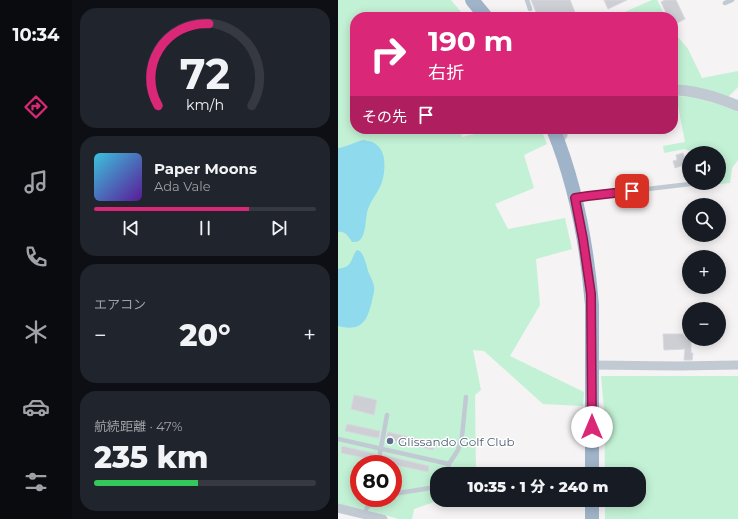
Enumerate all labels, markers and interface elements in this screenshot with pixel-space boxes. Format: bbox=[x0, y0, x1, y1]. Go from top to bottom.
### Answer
text: 10:34 bbox=[12, 24, 60, 46]
text: 190 m bbox=[428, 24, 513, 58]
icon: right bbox=[362, 28, 414, 80]
text: 72 bbox=[180, 49, 230, 99]
text: 右折 bbox=[428, 62, 464, 84]
icon: directions bbox=[22, 93, 50, 121]
text: km/h bbox=[186, 95, 224, 113]
icon: arrive bbox=[415, 104, 437, 126]
text: その先 bbox=[362, 107, 407, 126]
map controls bbox=[682, 146, 726, 346]
button: sound bbox=[682, 146, 726, 190]
text: Paper Moons bbox=[154, 159, 257, 178]
icon: music bbox=[22, 168, 50, 196]
pin bbox=[615, 174, 649, 208]
text: Ada Vale bbox=[154, 178, 211, 194]
icon: arrive bbox=[621, 180, 643, 202]
button: search bbox=[682, 198, 726, 242]
icon: previous bbox=[120, 217, 142, 239]
icon: pause bbox=[194, 217, 216, 239]
icon: next bbox=[268, 217, 290, 239]
icon: phone bbox=[22, 243, 50, 271]
button: + bbox=[682, 250, 726, 294]
text: エアコン bbox=[94, 296, 146, 312]
button: − bbox=[682, 302, 726, 346]
text: 20° bbox=[179, 317, 231, 354]
icon: climate bbox=[22, 318, 50, 346]
text: − bbox=[94, 322, 107, 349]
text: + bbox=[303, 322, 316, 349]
icon: car bbox=[22, 393, 50, 421]
position arrow bbox=[571, 406, 613, 448]
text: 航続距離 · 47% bbox=[94, 418, 182, 434]
place label: Glissando Golf Club bbox=[398, 434, 515, 449]
marker: Glissando Golf Club bbox=[385, 436, 395, 446]
text: 235 km bbox=[94, 439, 208, 476]
speed limit sign: 80 bbox=[350, 455, 402, 507]
icon: filters bbox=[22, 468, 50, 496]
text: 10:35 · 1 分 · 240 m bbox=[468, 477, 608, 496]

